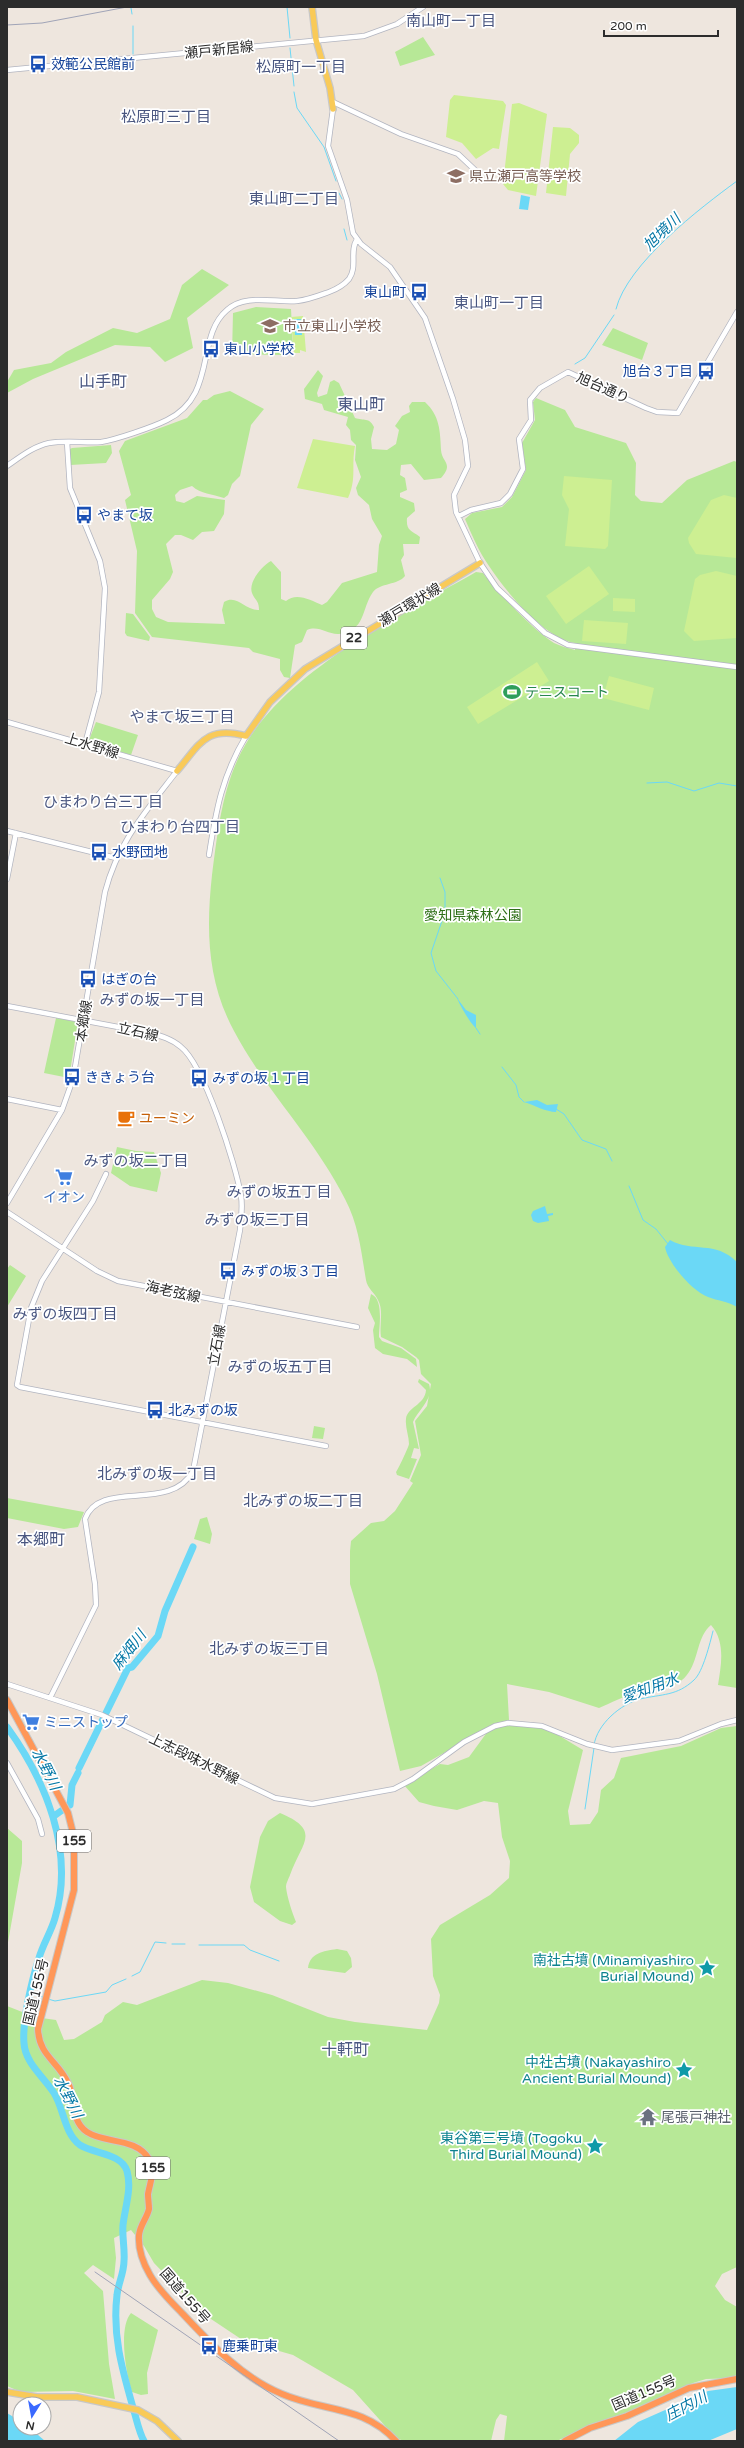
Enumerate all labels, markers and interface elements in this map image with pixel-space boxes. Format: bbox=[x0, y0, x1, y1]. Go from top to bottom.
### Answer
district label: 南山町一丁目 bbox=[406, 12, 496, 30]
scale bar bbox=[604, 12, 718, 38]
text: 200 m bbox=[610, 19, 647, 33]
street label: 瀬戸新居線 bbox=[183, 38, 255, 62]
bus stop icon: 效範公民館前 bbox=[28, 54, 48, 74]
place label: 效範公民館前 bbox=[51, 56, 135, 73]
district label: 松原町一丁目 bbox=[256, 58, 346, 76]
district label: 松原町三丁目 bbox=[121, 108, 211, 126]
school or university icon: 県立瀬戸高等学校 bbox=[446, 166, 466, 186]
place label: 県立瀬戸高等学校 bbox=[469, 168, 581, 185]
district label: 東山町二丁目 bbox=[249, 190, 339, 208]
water label: 旭境川 bbox=[640, 209, 686, 254]
bus stop icon: 東山町 bbox=[409, 282, 429, 302]
place label: 東山町 bbox=[364, 284, 406, 301]
district label: 東山町一丁目 bbox=[454, 294, 544, 312]
school or university icon: 市立東山小学校 bbox=[260, 316, 280, 336]
place label: 市立東山小学校 bbox=[283, 318, 381, 335]
bus stop icon: 東山小学校 bbox=[201, 339, 221, 359]
place label: 東山小学校 bbox=[224, 341, 294, 358]
bus stop icon: 旭台３丁目 bbox=[696, 361, 716, 381]
place label: 旭台３丁目 bbox=[623, 363, 693, 380]
street label: 旭台通り bbox=[574, 369, 632, 407]
district label: 山手町 bbox=[79, 372, 127, 392]
district label: 東山町 bbox=[337, 395, 385, 415]
bus stop icon: やまて坂 bbox=[74, 505, 94, 525]
place label: やまて坂 bbox=[97, 507, 153, 524]
street label: 瀬戸環状線 bbox=[376, 580, 444, 630]
road number: 22 bbox=[341, 627, 367, 649]
sports icon: テニスコート bbox=[502, 682, 522, 702]
place label: テニスコート bbox=[525, 684, 609, 701]
district label: やまて坂三丁目 bbox=[129, 708, 235, 726]
street label: 上水野線 bbox=[63, 730, 121, 762]
district label: ひまわり台三丁目 bbox=[43, 793, 163, 811]
district label: ひまわり台四丁目 bbox=[120, 818, 240, 836]
bus stop icon: 水野団地 bbox=[89, 842, 109, 862]
place label: 水野団地 bbox=[112, 844, 168, 861]
park label: 愛知県森林公園 bbox=[424, 907, 522, 924]
bus stop icon: はぎの台 bbox=[78, 969, 98, 989]
place label: はぎの台 bbox=[101, 971, 157, 988]
district label: みずの坂一丁目 bbox=[99, 991, 205, 1009]
street label: 本郷線 bbox=[72, 999, 96, 1043]
street label: 立石線 bbox=[116, 1019, 160, 1045]
bus stop icon: ききょう台 bbox=[62, 1067, 82, 1087]
bus stop icon: みずの坂１丁目 bbox=[189, 1068, 209, 1088]
place label: ききょう台 bbox=[85, 1069, 155, 1086]
place label: みずの坂１丁目 bbox=[212, 1070, 310, 1087]
cafe icon: ユーミン bbox=[116, 1108, 136, 1128]
place label: ユーミン bbox=[139, 1110, 195, 1127]
district label: みずの坂二丁目 bbox=[83, 1152, 189, 1170]
supermarket icon: イオン bbox=[54, 1167, 74, 1187]
district label: みずの坂五丁目 bbox=[226, 1183, 332, 1201]
place label: イオン bbox=[43, 1189, 85, 1206]
district label: みずの坂三丁目 bbox=[204, 1211, 310, 1229]
bus stop icon: みずの坂３丁目 bbox=[218, 1261, 238, 1281]
place label: みずの坂３丁目 bbox=[241, 1263, 339, 1280]
street label: 海老弦線 bbox=[144, 1278, 202, 1306]
district label: みずの坂四丁目 bbox=[12, 1305, 118, 1323]
street label: 立石線 bbox=[205, 1323, 229, 1367]
district label: みずの坂五丁目 bbox=[227, 1358, 333, 1376]
bus stop icon: 北みずの坂 bbox=[145, 1400, 165, 1420]
place label: 北みずの坂 bbox=[168, 1402, 238, 1419]
district label: 北みずの坂一丁目 bbox=[97, 1465, 217, 1483]
district label: 北みずの坂二丁目 bbox=[243, 1492, 363, 1510]
district label: 本郷町 bbox=[17, 1530, 65, 1550]
water label: 麻畑川 bbox=[108, 1625, 151, 1673]
district label: 北みずの坂三丁目 bbox=[209, 1640, 329, 1658]
water label: 愛知用水 bbox=[619, 1669, 683, 1707]
supermarket icon: ミニストップ bbox=[21, 1712, 41, 1732]
place label: ミニストップ bbox=[44, 1714, 128, 1731]
street label: 上志段味水野線 bbox=[146, 1730, 242, 1788]
water label: 水野川 bbox=[28, 1745, 65, 1795]
road number: 155 bbox=[57, 1830, 91, 1852]
place label: 南社古墳 (Minamiyashiro Burial Mound) bbox=[533, 1952, 694, 1985]
street label: 国道155号 bbox=[20, 1957, 52, 2027]
place icon: 南社古墳 (Minamiyashiro Burial Mound) bbox=[697, 1958, 717, 1978]
district label: 十軒町 bbox=[321, 2040, 369, 2060]
place label: 中社古墳 (Nakayashiro Ancient Burial Mound) bbox=[522, 2054, 671, 2087]
place icon: 中社古墳 (Nakayashiro Ancient Burial Mound) bbox=[674, 2060, 694, 2080]
water label: 水野川 bbox=[50, 2073, 87, 2123]
temple icon: 尾張戸神社 bbox=[638, 2107, 658, 2127]
place label: 尾張戸神社 bbox=[661, 2109, 731, 2126]
place label: 東谷第三号墳 (Togoku Third Burial Mound) bbox=[440, 2130, 582, 2163]
place icon: 東谷第三号墳 (Togoku Third Burial Mound) bbox=[585, 2136, 605, 2156]
road number: 155 bbox=[136, 2157, 170, 2179]
street label: 国道155号 bbox=[156, 2265, 214, 2327]
bus stop icon: 鹿乗町東 bbox=[199, 2336, 219, 2356]
place label: 鹿乗町東 bbox=[222, 2338, 278, 2355]
street label: 国道155号 bbox=[609, 2372, 679, 2414]
water label: 庄内川 bbox=[662, 2387, 712, 2425]
north arrow bbox=[12, 2396, 52, 2436]
text: N bbox=[25, 2418, 36, 2433]

